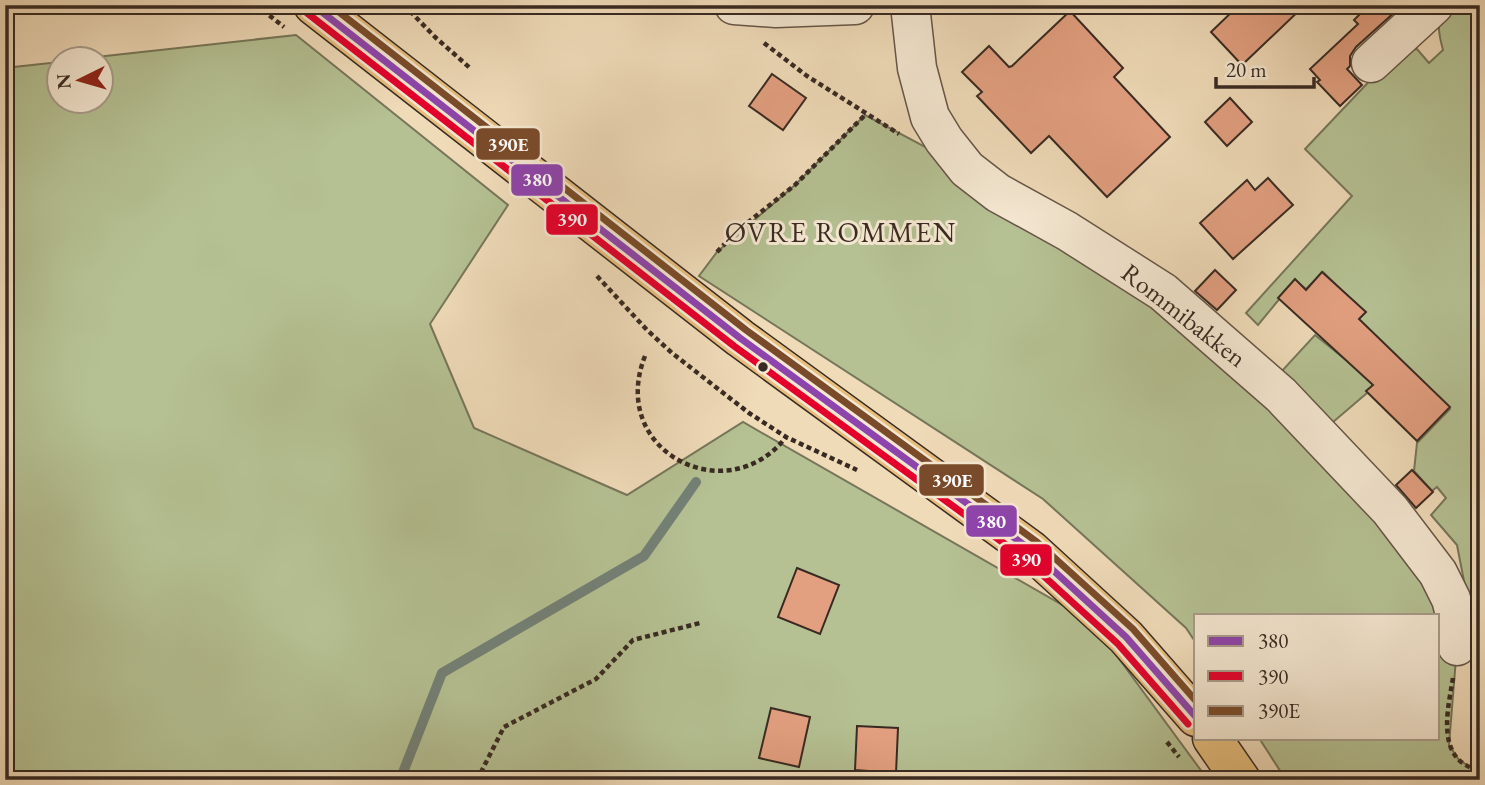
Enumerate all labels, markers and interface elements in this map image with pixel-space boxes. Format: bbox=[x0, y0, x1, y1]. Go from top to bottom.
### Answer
north arrow bbox=[46, 46, 116, 116]
scale bar bbox=[1216, 46, 1314, 90]
text: 20 m bbox=[1226, 56, 1267, 83]
text: N bbox=[50, 72, 77, 90]
line badge: 390E bbox=[475, 127, 541, 161]
text: 390E bbox=[487, 132, 529, 157]
line badge: 380 bbox=[510, 163, 564, 197]
text: 380 bbox=[522, 167, 552, 192]
line badge: 390 bbox=[545, 203, 599, 236]
text: 390 bbox=[557, 207, 587, 232]
district label: ØVRE ROMMEN bbox=[725, 214, 957, 250]
street label: Rommibakken bbox=[1115, 256, 1254, 375]
unlabelled marker bbox=[756, 360, 770, 374]
line badge: 390E bbox=[918, 463, 985, 497]
text: 390E bbox=[931, 468, 973, 493]
line badge: 380 bbox=[965, 504, 1018, 538]
text: 380 bbox=[976, 509, 1006, 534]
line badge: 390 bbox=[999, 543, 1053, 577]
text: 390 bbox=[1011, 547, 1041, 572]
legend bbox=[1194, 614, 1440, 740]
text: 380 bbox=[1258, 627, 1288, 654]
text: 390 bbox=[1258, 663, 1288, 690]
text: 390E bbox=[1258, 697, 1300, 724]

